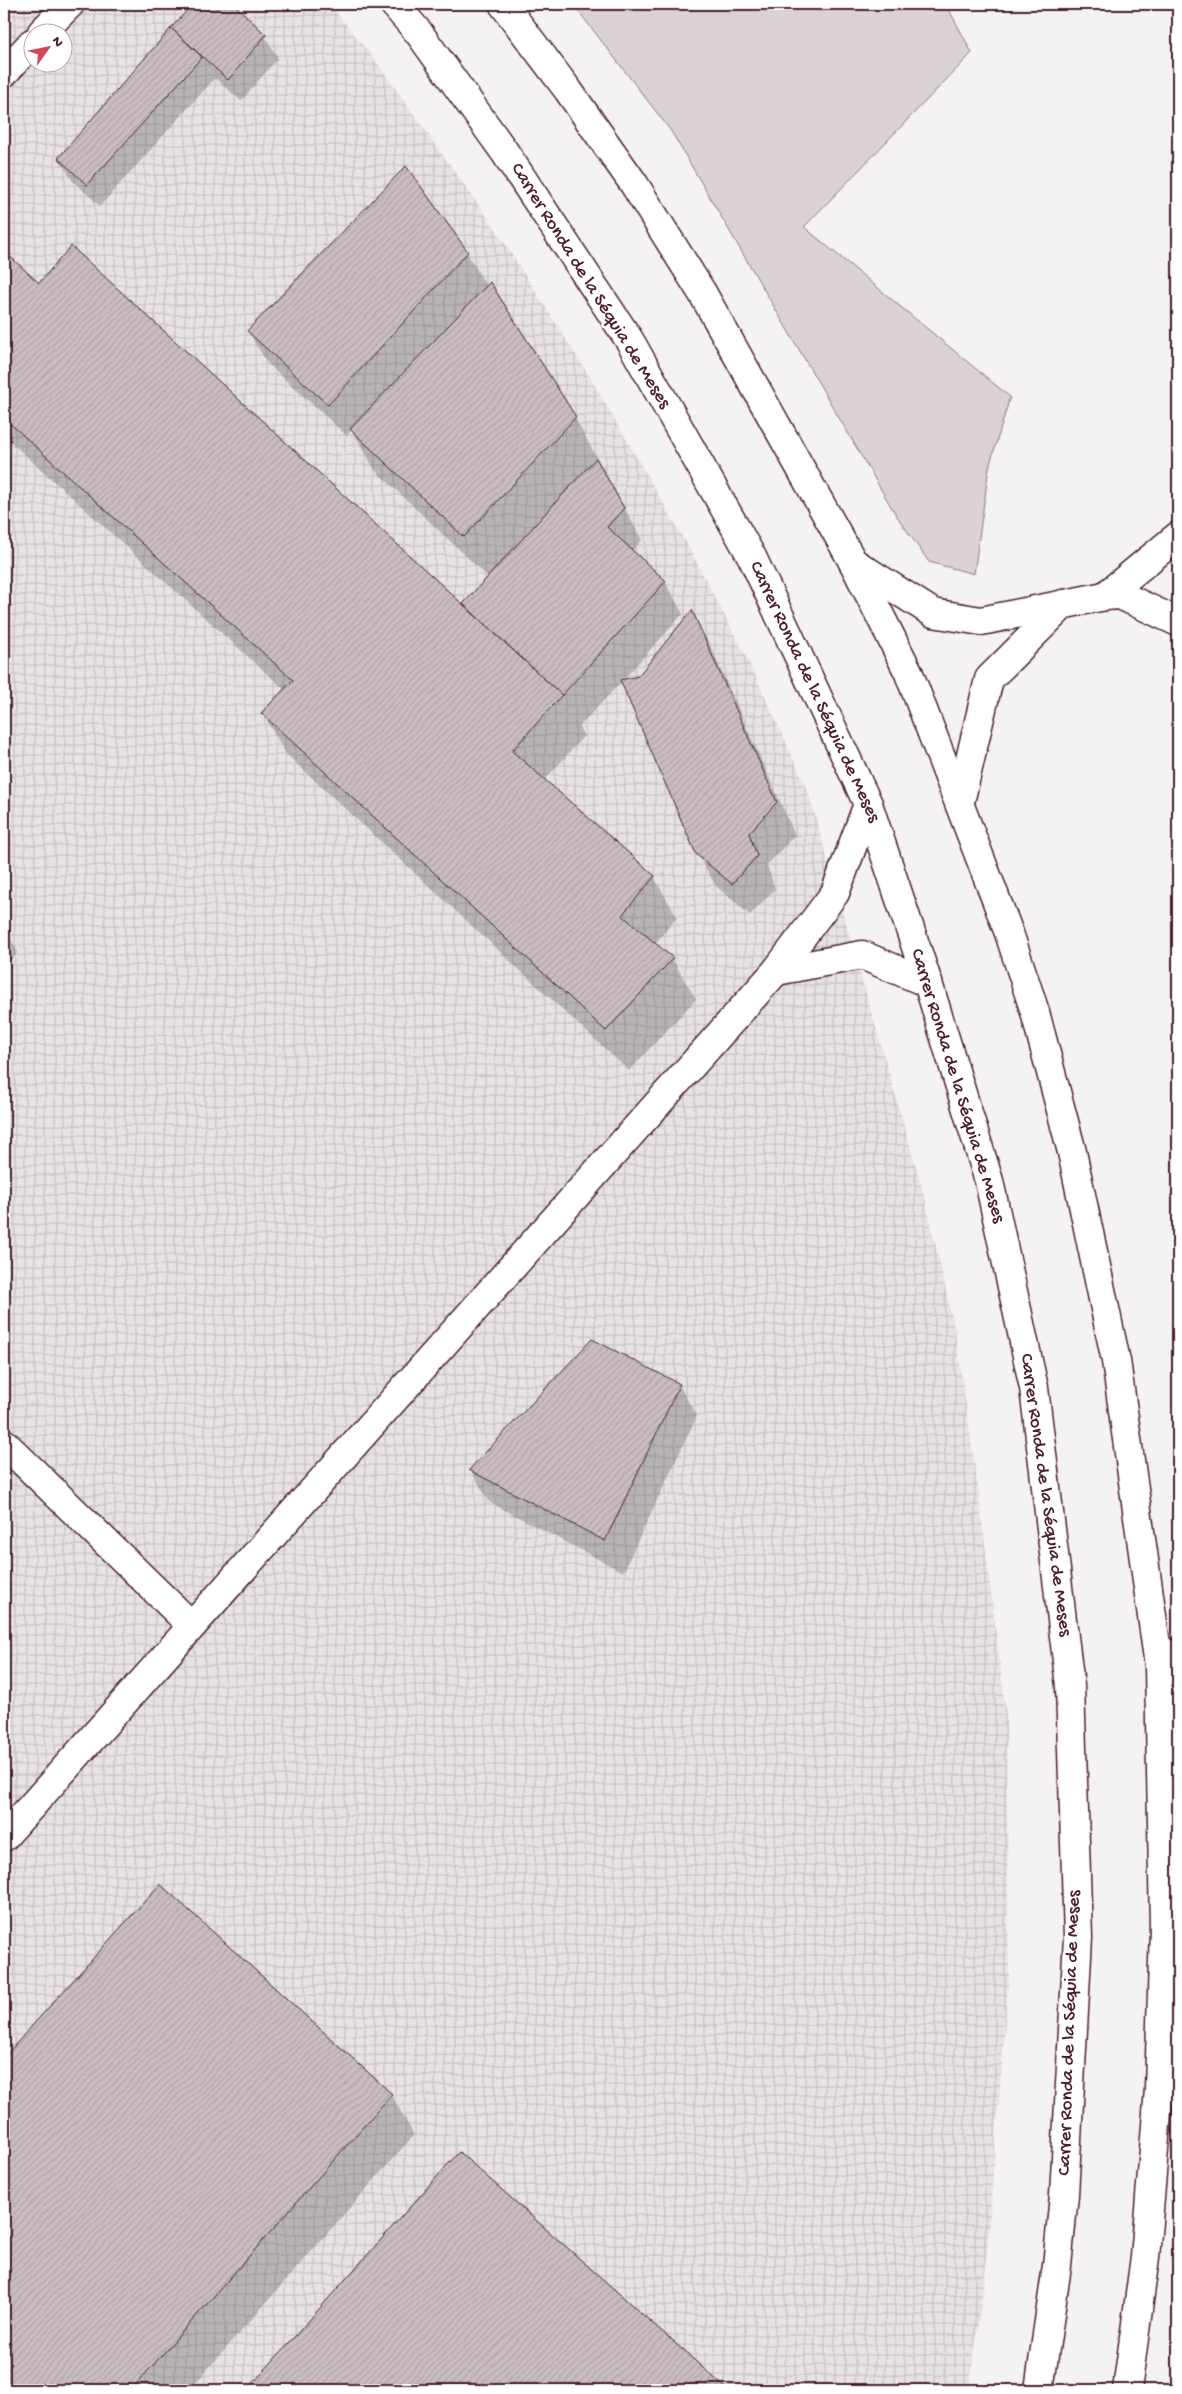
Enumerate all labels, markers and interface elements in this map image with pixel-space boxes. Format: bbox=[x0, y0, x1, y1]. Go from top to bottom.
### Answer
north arrow bbox=[22, 22, 72, 72]
text: N bbox=[47, 34, 66, 51]
street label: Carrer Ronda de la Séquia de Meses bbox=[505, 159, 676, 414]
street label: Carrer Ronda de la Séquia de Meses bbox=[743, 558, 885, 827]
street label: Carrer Ronda de la Séquia de Meses bbox=[904, 946, 1010, 1227]
street label: Carrer Ronda de la Séquia de Meses bbox=[1014, 1352, 1076, 1639]
street label: Carrer Ronda de la Séquia de Meses bbox=[1054, 1889, 1087, 2176]

